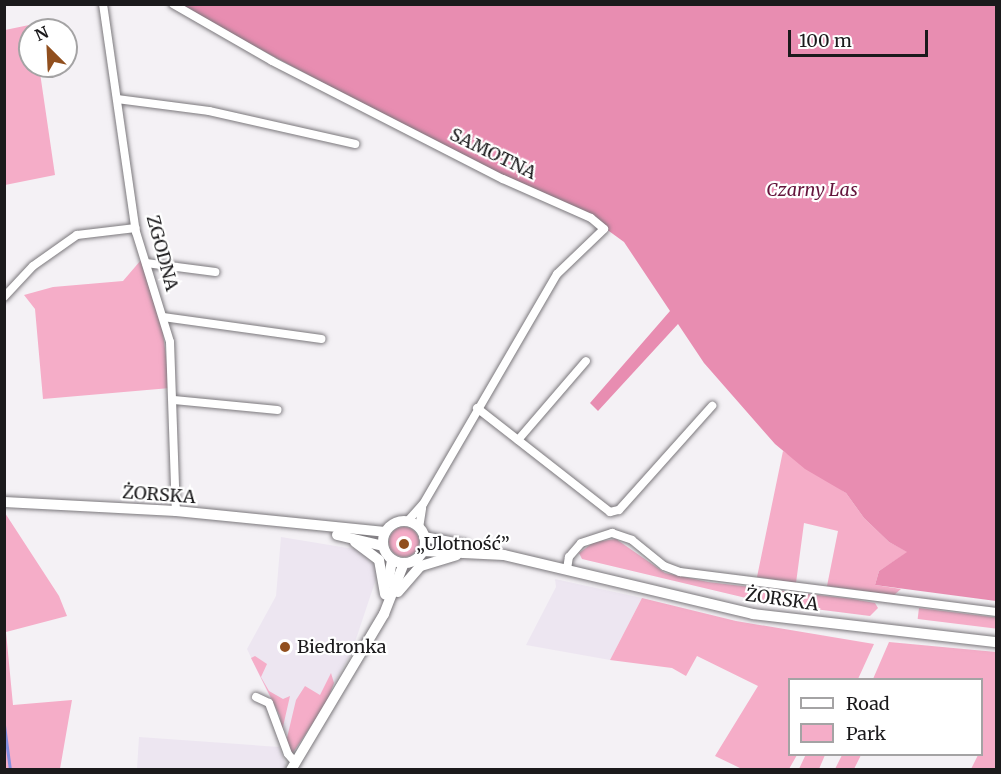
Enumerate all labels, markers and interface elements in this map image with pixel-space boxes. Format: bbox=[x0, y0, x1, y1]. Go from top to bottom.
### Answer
north arrow bbox=[18, 18, 78, 78]
scale bar bbox=[791, 18, 930, 56]
text: N bbox=[32, 22, 51, 45]
text: 100 m bbox=[799, 29, 852, 52]
street label: SAMOTNA bbox=[446, 124, 540, 184]
park label: Czarny Las bbox=[766, 179, 858, 201]
street label: ZGODNA bbox=[142, 213, 182, 293]
street label: ŻORSKA bbox=[122, 482, 196, 508]
place label: „Ulotność” bbox=[416, 533, 510, 555]
marker: „Ulotność” bbox=[397, 537, 411, 551]
street label: ŻORSKA bbox=[744, 584, 820, 616]
place label: Biedronka bbox=[297, 636, 386, 658]
marker: Biedronka bbox=[278, 640, 292, 654]
legend bbox=[788, 678, 983, 756]
text: Road bbox=[846, 692, 890, 715]
text: Park bbox=[846, 722, 886, 745]

